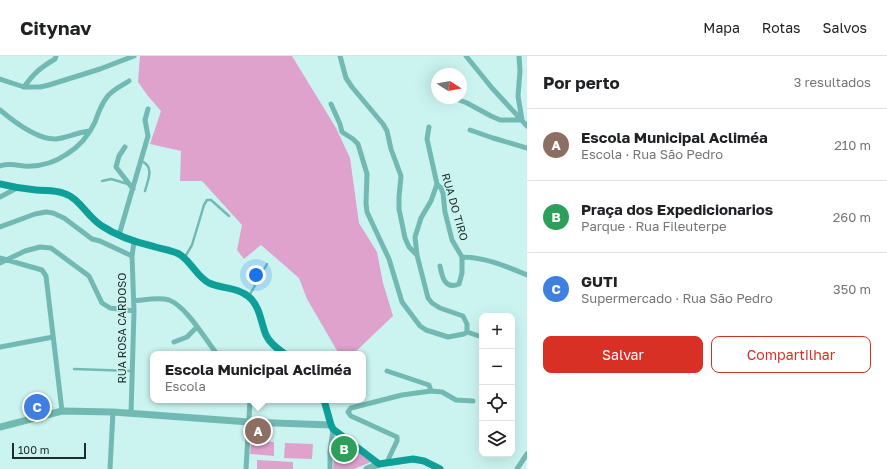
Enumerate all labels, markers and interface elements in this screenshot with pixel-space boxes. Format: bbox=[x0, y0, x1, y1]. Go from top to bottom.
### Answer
text: Citynav bbox=[20, 16, 92, 39]
text: Mapa bbox=[703, 19, 740, 36]
text: Rotas bbox=[762, 19, 801, 36]
text: Salvos bbox=[823, 19, 867, 36]
north arrow bbox=[431, 68, 467, 104]
text: Por perto bbox=[543, 72, 620, 93]
text: 3 resultados bbox=[794, 74, 871, 90]
text: Escola Municipal Acliméa bbox=[581, 128, 768, 146]
text: A bbox=[551, 137, 561, 153]
text: 210 m bbox=[834, 137, 871, 153]
text: Escola · Rua São Pedro bbox=[581, 146, 723, 162]
street label: RUA DO TIRO bbox=[440, 172, 471, 242]
text: Praça dos Expedicionarios bbox=[581, 200, 773, 218]
text: B bbox=[551, 209, 561, 225]
text: 260 m bbox=[833, 209, 871, 225]
text: Parque · Rua Fileuterpe bbox=[581, 218, 727, 234]
your location bbox=[246, 265, 266, 285]
text: GUTI bbox=[581, 272, 618, 290]
street label: RUA ROSA CARDOSO bbox=[115, 273, 128, 384]
text: C bbox=[551, 281, 561, 297]
text: 350 m bbox=[833, 281, 871, 297]
text: Supermercado · Rua São Pedro bbox=[581, 290, 773, 306]
map controls bbox=[479, 313, 515, 457]
button: + bbox=[479, 313, 515, 349]
button: Salvar bbox=[543, 336, 703, 373]
button: Compartilhar bbox=[711, 336, 871, 373]
button: − bbox=[479, 349, 515, 385]
popup bbox=[150, 351, 366, 403]
text: Escola Municipal Acliméa bbox=[165, 360, 351, 378]
text: Escola bbox=[165, 378, 206, 394]
button: locate bbox=[479, 385, 515, 421]
pin: C bbox=[24, 392, 50, 422]
pin: A bbox=[245, 416, 271, 446]
button: layers bbox=[479, 421, 515, 457]
pin: B bbox=[331, 434, 357, 464]
scale bar bbox=[12, 441, 86, 460]
text: 100 m bbox=[18, 443, 49, 456]

